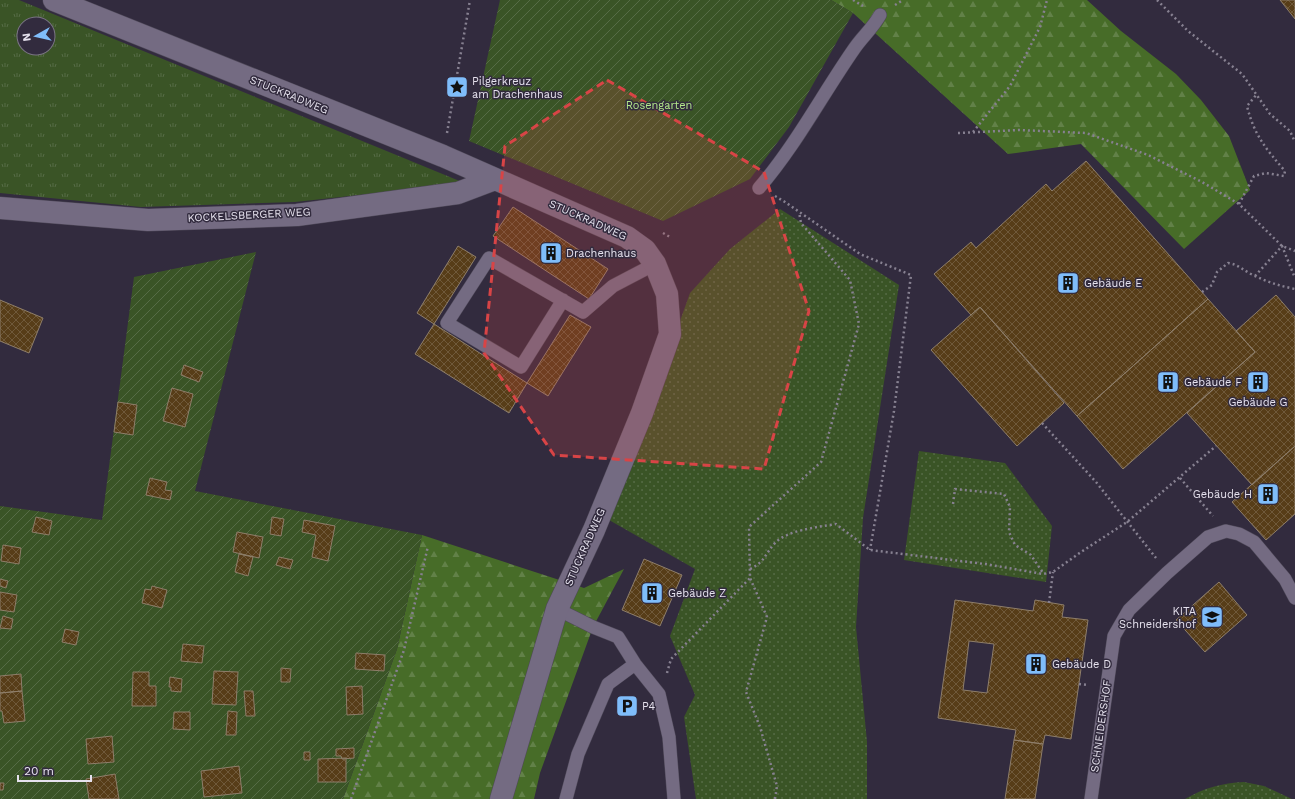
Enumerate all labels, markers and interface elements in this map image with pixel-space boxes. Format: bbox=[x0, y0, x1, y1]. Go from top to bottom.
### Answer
north arrow bbox=[16, 16, 56, 56]
text: N bbox=[20, 32, 34, 42]
street label: STUCKRADWEG bbox=[248, 73, 330, 117]
place icon: Pilgerkreuz am Drachenhaus bbox=[444, 74, 470, 100]
place label: Pilgerkreuz am Drachenhaus bbox=[472, 75, 563, 101]
park label: Rosengarten bbox=[626, 99, 692, 112]
street label: STUCKRADWEG bbox=[547, 197, 629, 243]
street label: KOCKELSBERGER WEG bbox=[187, 205, 311, 225]
building icon: Drachenhaus bbox=[538, 240, 564, 266]
place label: Drachenhaus bbox=[566, 247, 636, 260]
building icon: Gebäude E bbox=[1055, 270, 1081, 296]
place label: Gebäude E bbox=[1084, 277, 1142, 290]
building icon: Gebäude F bbox=[1155, 369, 1181, 395]
building icon: Gebäude G bbox=[1245, 369, 1271, 395]
place label: Gebäude F bbox=[1184, 376, 1242, 389]
place label: Gebäude G bbox=[1228, 396, 1288, 409]
building icon: Gebäude H bbox=[1255, 481, 1281, 507]
place label: Gebäude H bbox=[1193, 488, 1252, 501]
street label: STUCKRADWEG bbox=[562, 506, 608, 588]
building icon: Gebäude Z bbox=[639, 580, 665, 606]
place label: Gebäude Z bbox=[668, 587, 726, 600]
school or university icon: KITA Schneidershof bbox=[1199, 604, 1225, 630]
place label: KITA Schneidershof bbox=[1119, 605, 1197, 631]
building icon: Gebäude D bbox=[1023, 651, 1049, 677]
place label: Gebäude D bbox=[1052, 658, 1111, 671]
street label: SCHNEIDERSHOF bbox=[1088, 679, 1114, 773]
parking icon: P4 bbox=[614, 693, 640, 719]
place label: P4 bbox=[642, 700, 656, 713]
scale bar bbox=[18, 757, 91, 783]
text: 20 m bbox=[24, 764, 54, 778]

